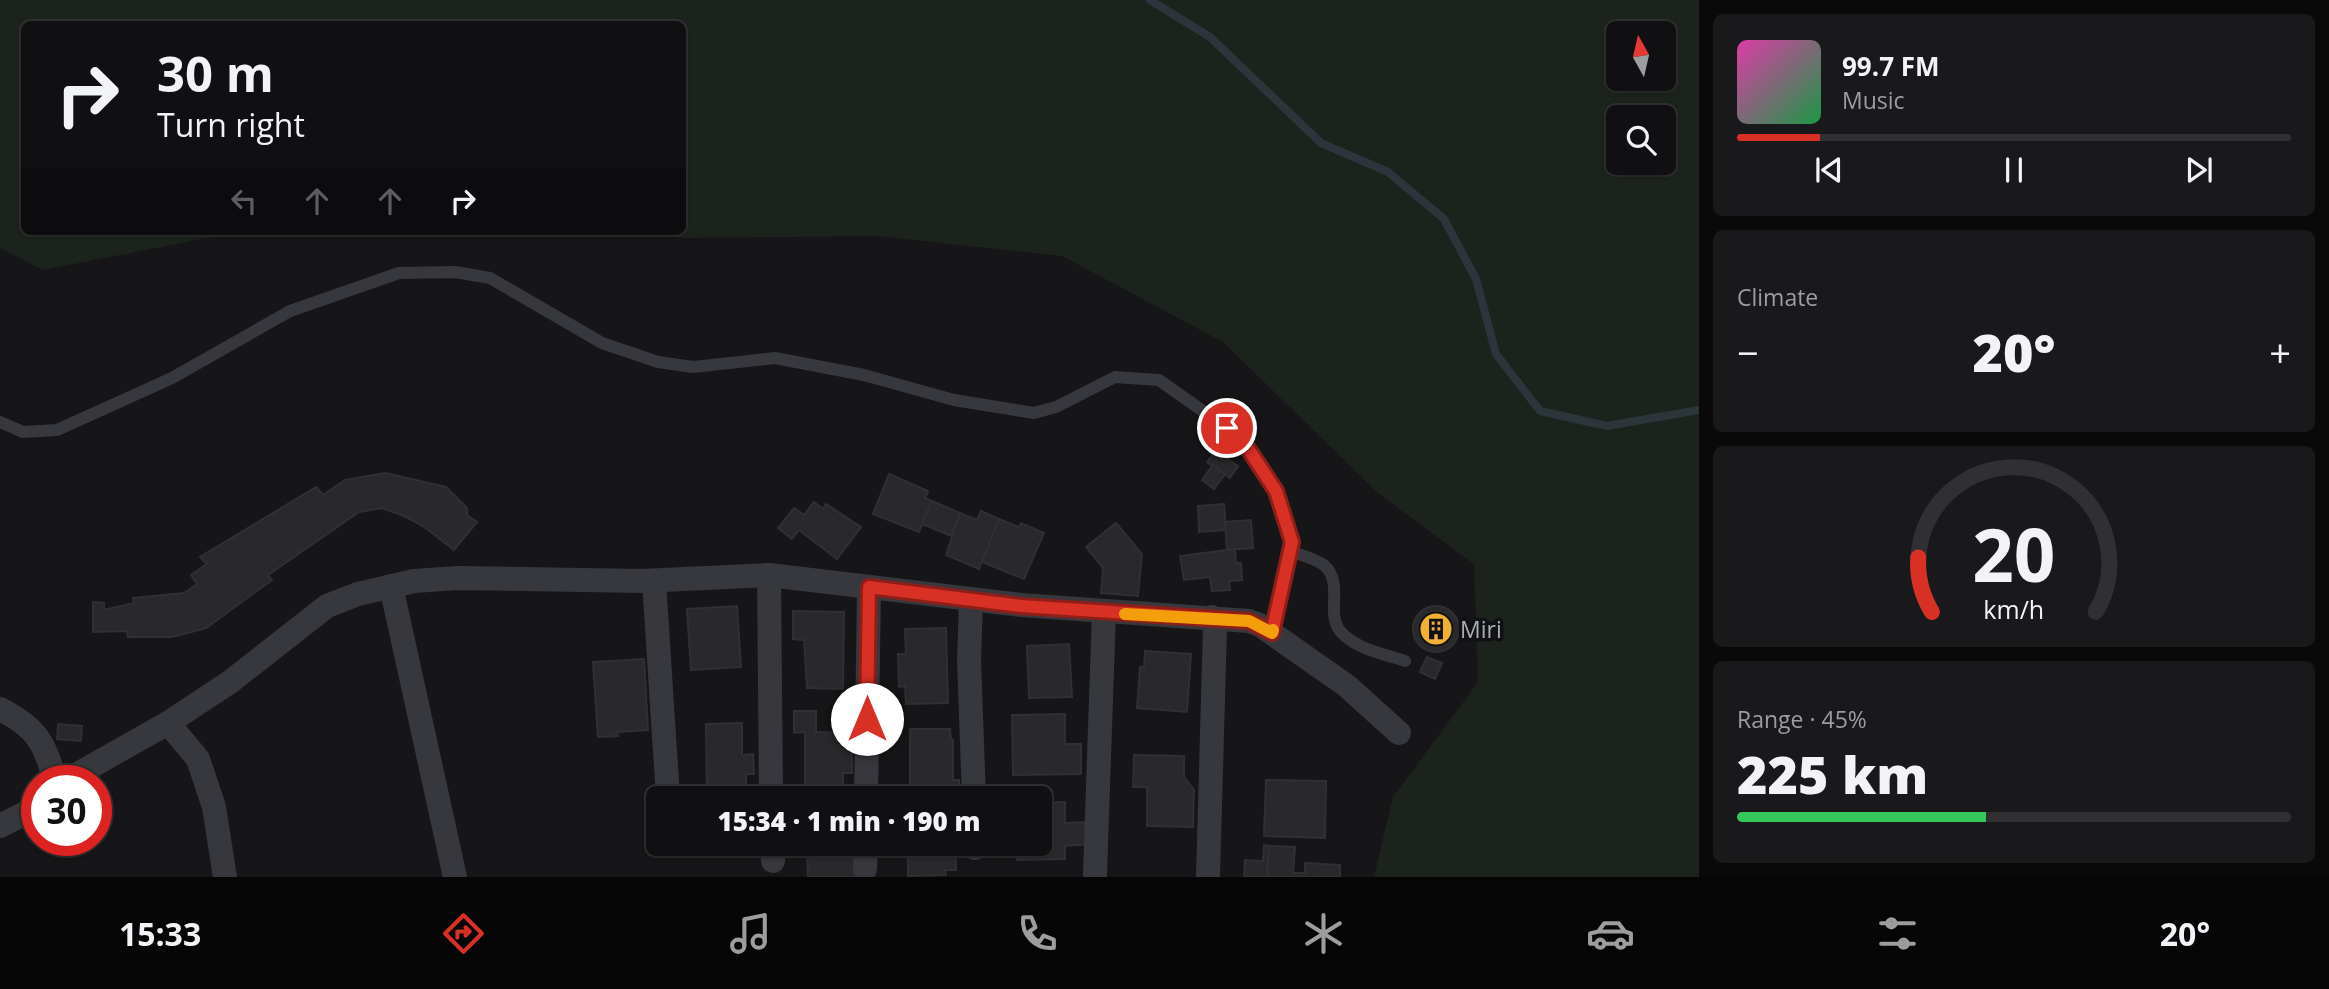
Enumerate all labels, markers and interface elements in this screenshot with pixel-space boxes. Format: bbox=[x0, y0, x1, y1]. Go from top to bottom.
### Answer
north arrow bbox=[1606, 21, 1676, 91]
map controls bbox=[1606, 21, 1676, 175]
text: 30 m bbox=[157, 40, 274, 106]
text: 99.7 FM bbox=[1842, 48, 1940, 84]
icon: right bbox=[42, 49, 133, 140]
text: Music bbox=[1842, 84, 1905, 116]
text: Turn right bbox=[157, 103, 305, 146]
button: search bbox=[1606, 105, 1676, 175]
icon: previous bbox=[1810, 151, 1848, 189]
icon: pause bbox=[1995, 151, 2033, 189]
icon: next bbox=[2180, 151, 2218, 189]
icon: left bbox=[225, 182, 263, 220]
icon: ahead bbox=[298, 182, 336, 220]
icon: ahead bbox=[371, 182, 409, 220]
icon: right bbox=[444, 182, 482, 220]
text: Climate bbox=[1737, 281, 1818, 313]
text: 20° bbox=[1973, 316, 2055, 387]
text: − bbox=[1737, 326, 1759, 378]
text: + bbox=[2269, 326, 2291, 378]
pin bbox=[1197, 398, 1257, 458]
icon: arrive bbox=[1208, 409, 1246, 447]
text: 20 bbox=[1972, 505, 2056, 604]
text: km/h bbox=[1984, 592, 2044, 626]
building icon: Miri bbox=[1417, 610, 1455, 648]
place label: Miri bbox=[1460, 613, 1502, 645]
position arrow bbox=[830, 682, 904, 756]
text: Range · 45% bbox=[1737, 703, 1867, 735]
text: 225 km bbox=[1737, 738, 1928, 809]
speed limit sign: 30 bbox=[21, 765, 112, 856]
text: 15:34 · 1 min · 190 m bbox=[718, 803, 980, 839]
icon: directions bbox=[439, 909, 488, 958]
icon: music bbox=[726, 909, 775, 958]
icon: phone bbox=[1013, 909, 1062, 958]
icon: climate bbox=[1299, 909, 1348, 958]
icon: car bbox=[1586, 909, 1635, 958]
icon: filters bbox=[1873, 909, 1922, 958]
text: 15:33 bbox=[119, 912, 201, 955]
text: 20° bbox=[2160, 912, 2210, 955]

